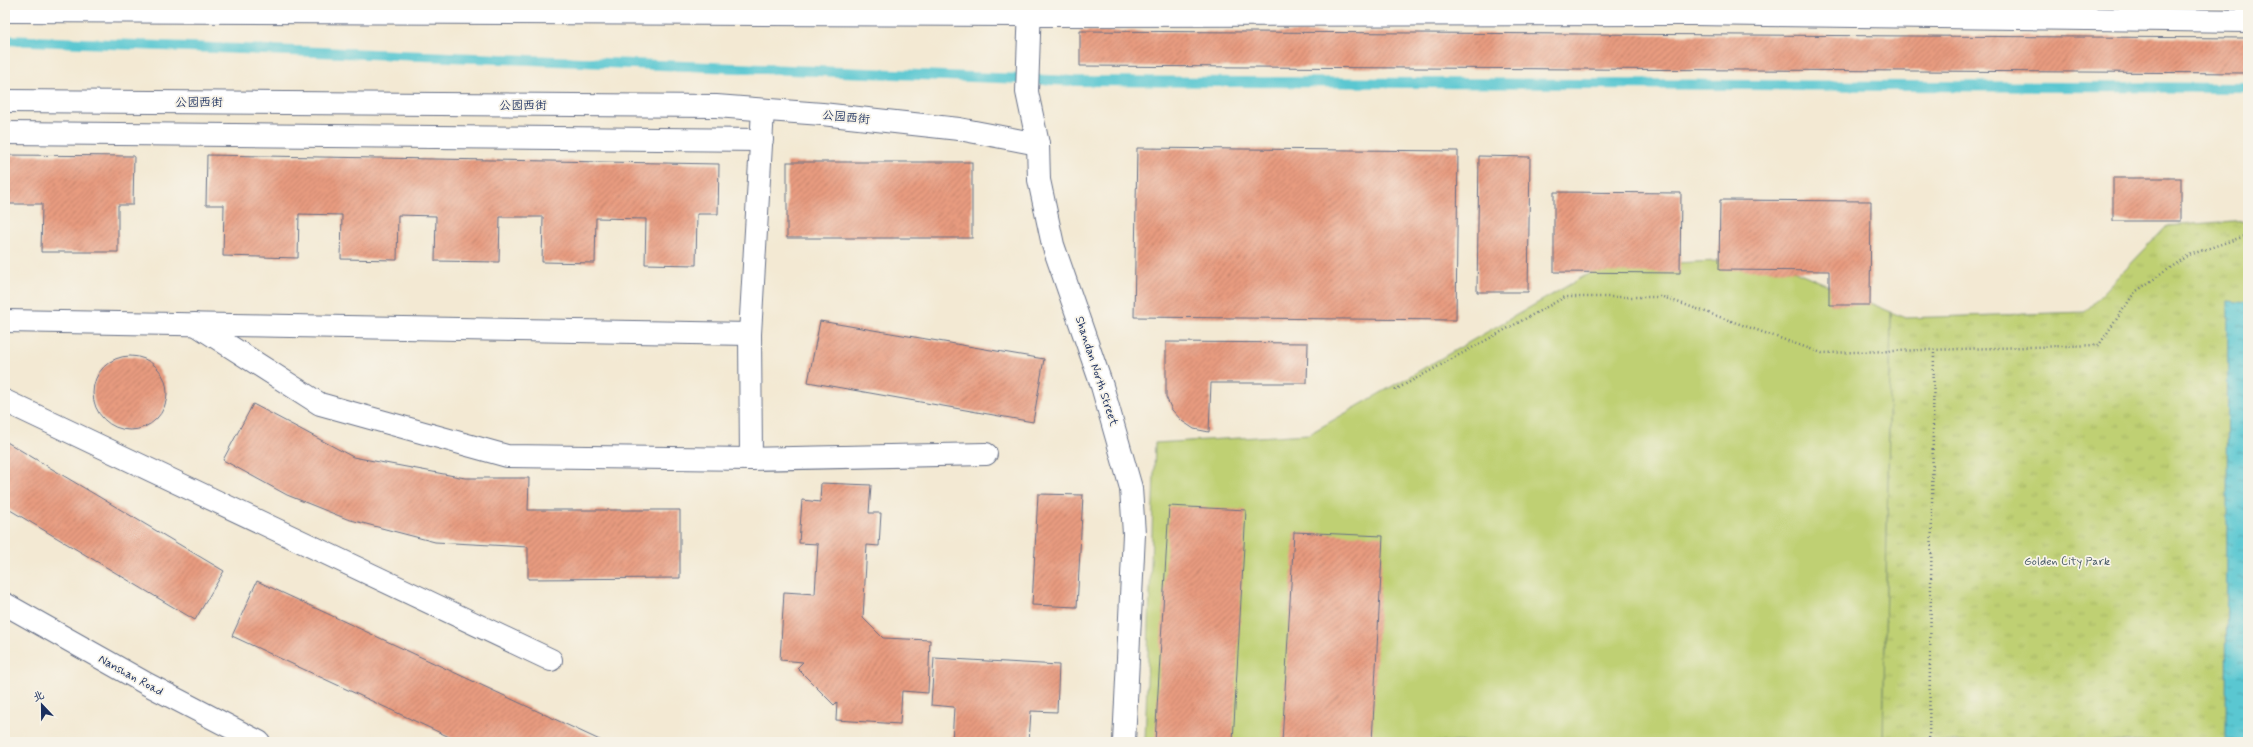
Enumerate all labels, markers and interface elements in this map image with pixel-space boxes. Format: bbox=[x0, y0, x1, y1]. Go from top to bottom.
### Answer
street label: 公园西街 bbox=[175, 95, 223, 111]
street label: 公园西街 bbox=[499, 98, 547, 114]
street label: 公园西街 bbox=[821, 108, 871, 128]
street label: Shandan North Street bbox=[1071, 314, 1121, 428]
park label: Golden City Park bbox=[2024, 554, 2110, 570]
street label: Nanshan Road bbox=[95, 651, 166, 700]
north arrow bbox=[22, 685, 62, 725]
text: 北 bbox=[31, 688, 46, 705]

